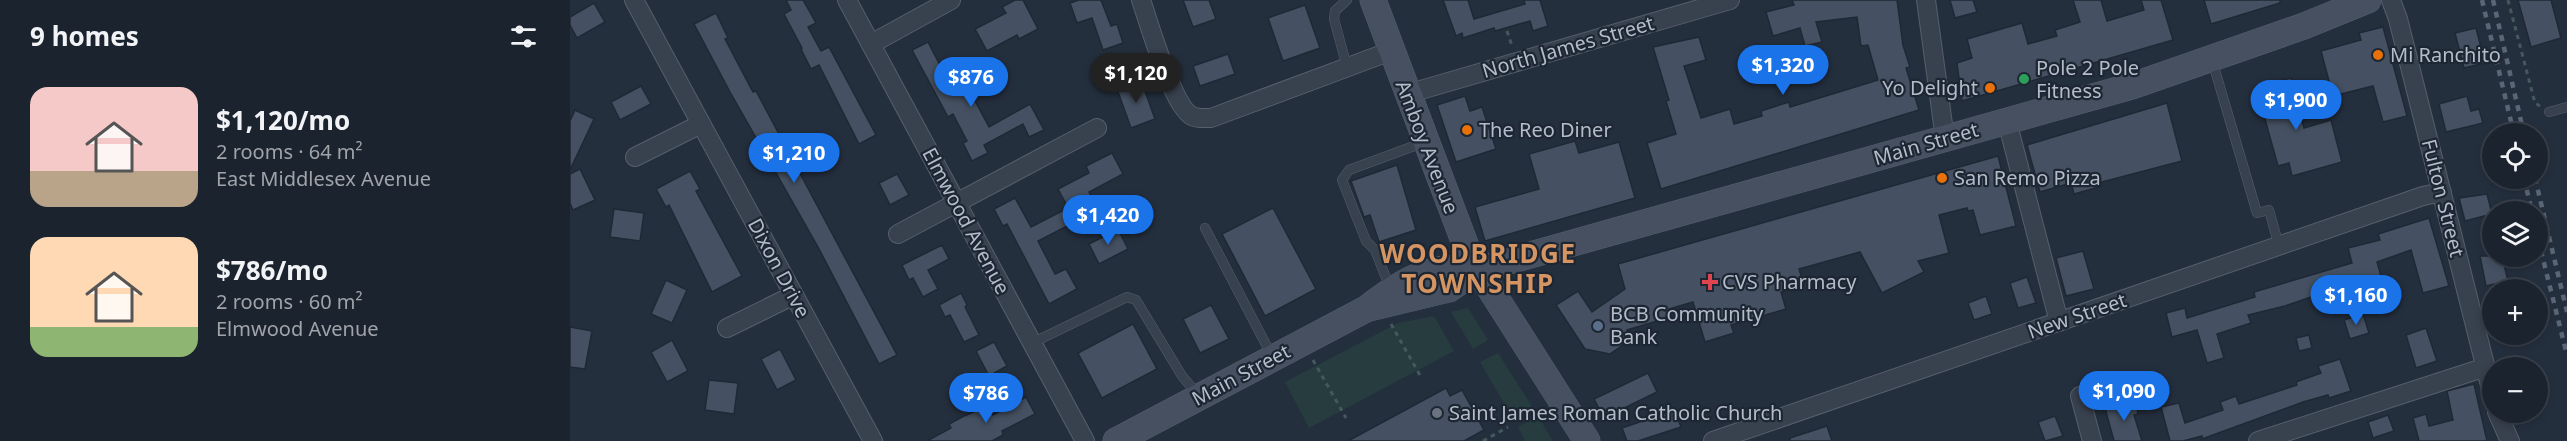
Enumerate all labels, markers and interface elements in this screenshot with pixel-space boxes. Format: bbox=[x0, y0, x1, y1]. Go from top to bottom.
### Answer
street label: North James Street bbox=[1479, 9, 1657, 84]
text: 9 homes bbox=[30, 18, 139, 54]
icon: filters bbox=[507, 20, 540, 53]
place label: Mi Ranchito bbox=[2390, 41, 2501, 68]
pin: $1,320 bbox=[1734, 45, 1832, 96]
marker: Mi Ranchito bbox=[2371, 48, 2385, 62]
text: $1,320 bbox=[1752, 51, 1814, 78]
pin: $1,120 bbox=[1087, 53, 1185, 104]
place label: Pole 2 Pole Fitness bbox=[2036, 54, 2139, 104]
pin: $876 bbox=[935, 57, 1007, 108]
text: $1,120 bbox=[1105, 59, 1167, 86]
text: $876 bbox=[948, 63, 994, 90]
marker: Pole 2 Pole Fitness bbox=[2017, 72, 2031, 86]
place label: Yo Delight bbox=[1882, 74, 1978, 101]
street label: Amboy Avenue bbox=[1390, 76, 1465, 218]
pin: $1,900 bbox=[2247, 80, 2345, 131]
marker: Yo Delight bbox=[1983, 81, 1997, 95]
text: $1,900 bbox=[2265, 86, 2327, 113]
text: $1,120/mo bbox=[216, 102, 350, 138]
icon: home bbox=[78, 111, 150, 183]
place label: The Reo Diner bbox=[1479, 116, 1612, 143]
street label: Main Street bbox=[1870, 116, 1981, 171]
marker: The Reo Diner bbox=[1460, 123, 1474, 137]
map controls bbox=[2482, 123, 2548, 423]
button: locate bbox=[2482, 123, 2548, 189]
pin: $1,210 bbox=[745, 133, 843, 184]
street label: Fulton Street bbox=[2416, 136, 2471, 260]
text: 2 rooms · 64 m² bbox=[216, 138, 363, 165]
text: $1,210 bbox=[763, 139, 825, 166]
street label: Elmwood Avenue bbox=[916, 143, 1017, 299]
place label: San Remo Pizza bbox=[1954, 164, 2101, 191]
text: East Middlesex Avenue bbox=[216, 165, 431, 192]
marker: San Remo Pizza bbox=[1935, 171, 1949, 185]
pin: $1,420 bbox=[1059, 195, 1157, 246]
text: $1,420 bbox=[1077, 201, 1139, 228]
button: layers bbox=[2482, 201, 2548, 267]
street label: Dixon Drive bbox=[742, 213, 817, 322]
district label: WOODBRIDGE TOWNSHIP bbox=[1380, 235, 1576, 301]
text: $786/mo bbox=[216, 252, 328, 288]
icon: home bbox=[78, 261, 150, 333]
place label: CVS Pharmacy bbox=[1722, 268, 1857, 295]
marker: CVS Pharmacy bbox=[1703, 275, 1717, 289]
pin: $1,160 bbox=[2307, 275, 2405, 326]
button: + bbox=[2482, 279, 2548, 345]
text: $1,160 bbox=[2325, 281, 2387, 308]
street label: New Street bbox=[2024, 286, 2130, 345]
text: 2 rooms · 60 m² bbox=[216, 288, 363, 315]
place label: BCB Community Bank bbox=[1610, 300, 1764, 350]
text: Elmwood Avenue bbox=[216, 315, 379, 342]
marker: BCB Community Bank bbox=[1591, 319, 1605, 333]
street label: Main Street bbox=[1187, 337, 1295, 412]
button: − bbox=[2482, 357, 2548, 423]
pin: $1,090 bbox=[2075, 371, 2173, 422]
pin: $786 bbox=[950, 373, 1022, 424]
text: $1,090 bbox=[2093, 377, 2155, 404]
text: $786 bbox=[963, 379, 1009, 406]
place label: Saint James Roman Catholic Church bbox=[1449, 399, 1782, 426]
marker: Saint James Roman Catholic Church bbox=[1430, 406, 1444, 420]

